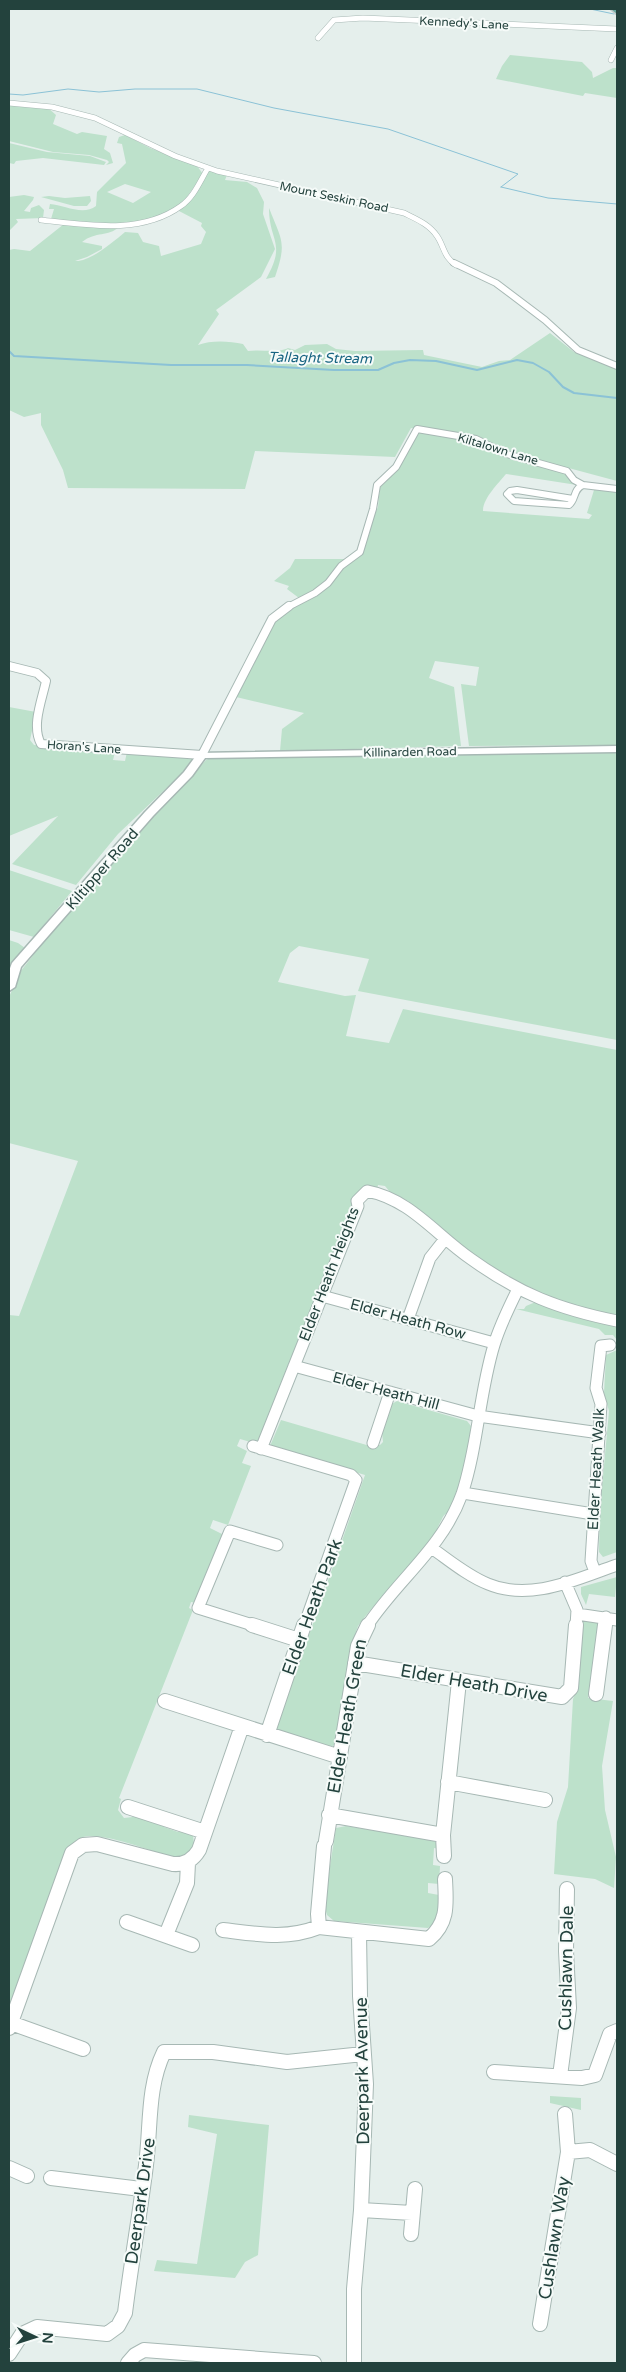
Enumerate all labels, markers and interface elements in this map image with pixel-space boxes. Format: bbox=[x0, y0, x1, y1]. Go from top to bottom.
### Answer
street label: Kennedy's Lane bbox=[419, 14, 509, 32]
street label: Mount Seskin Road bbox=[278, 179, 390, 215]
water label: Tallaght Stream bbox=[268, 349, 373, 367]
street label: Kiltalown Lane bbox=[456, 430, 540, 468]
street label: Horan's Lane bbox=[47, 737, 122, 757]
street label: Killinarden Road bbox=[363, 744, 457, 760]
street label: Kiltipper Road bbox=[62, 825, 142, 913]
street label: Elder Heath Heights bbox=[295, 1204, 363, 1344]
street label: Elder Heath Row bbox=[348, 1295, 468, 1343]
street label: Elder Heath Hill bbox=[331, 1368, 441, 1414]
street label: Elder Heath Walk bbox=[584, 1407, 608, 1531]
street label: Elder Heath Park bbox=[277, 1536, 347, 1678]
street label: Elder Heath Green bbox=[323, 1637, 371, 1795]
street label: Elder Heath Drive bbox=[399, 1659, 549, 1707]
street label: Cushlawn Dale bbox=[554, 1905, 578, 2031]
street label: Deerpark Avenue bbox=[350, 1997, 374, 2145]
street label: Deerpark Drive bbox=[120, 2136, 160, 2266]
street label: Cushlawn Way bbox=[533, 2175, 575, 2301]
north arrow bbox=[10, 2312, 60, 2362]
text: N bbox=[39, 2332, 56, 2344]

